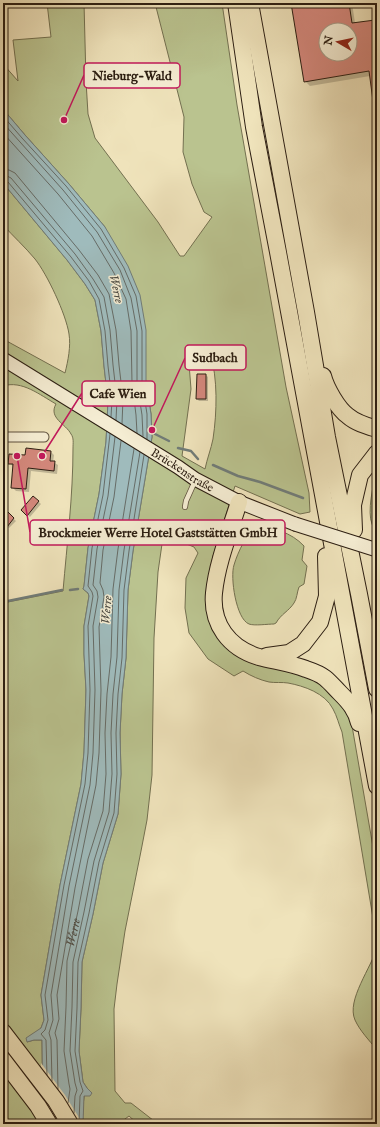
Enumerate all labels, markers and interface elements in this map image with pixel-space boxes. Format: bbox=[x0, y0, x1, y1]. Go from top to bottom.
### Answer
north arrow bbox=[318, 22, 358, 62]
text: N bbox=[321, 34, 337, 47]
callout: Nieburg-Wald bbox=[84, 63, 180, 88]
text: Nieburg-Wald bbox=[91, 68, 173, 85]
water label: Werre bbox=[104, 273, 128, 306]
callout: Sudbach bbox=[185, 345, 246, 370]
text: Sudbach bbox=[192, 350, 239, 367]
callout: Cafe Wien bbox=[82, 381, 155, 406]
text: Cafe Wien bbox=[89, 386, 147, 403]
street label: Brückenstraße bbox=[148, 445, 217, 495]
callout: Brockmeier Werre Hotel Gaststätten GmbH bbox=[30, 520, 285, 545]
text: Brockmeier Werre Hotel Gaststätten GmbH bbox=[38, 525, 278, 542]
water label: Werre bbox=[98, 594, 117, 625]
water label: Werre bbox=[62, 916, 85, 948]

